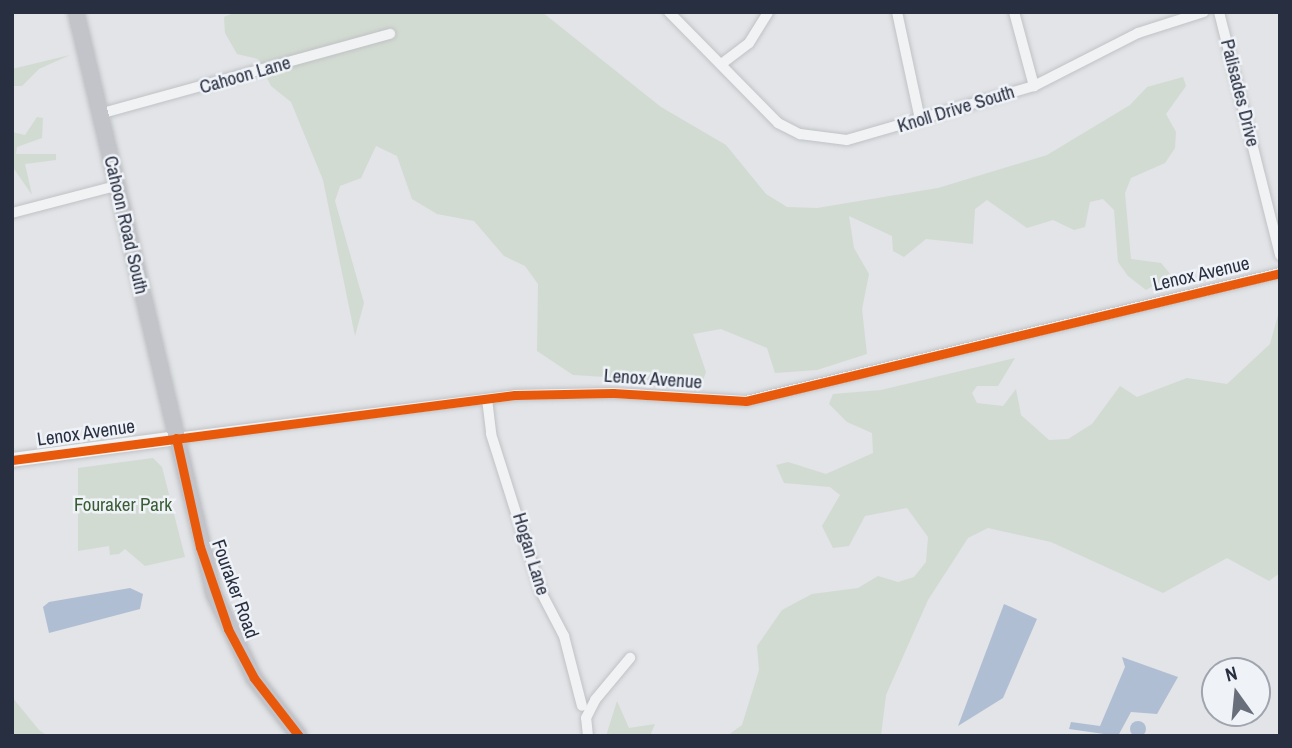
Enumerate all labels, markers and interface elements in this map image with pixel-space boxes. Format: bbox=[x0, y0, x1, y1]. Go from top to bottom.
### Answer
street label: Palisades Drive bbox=[1216, 37, 1264, 149]
street label: Cahoon Lane bbox=[197, 51, 293, 99]
street label: Knoll Drive South bbox=[895, 80, 1017, 138]
street label: Cahoon Road South bbox=[99, 154, 153, 296]
street label: Lenox Avenue bbox=[1150, 252, 1252, 296]
street label: Lenox Avenue bbox=[603, 364, 703, 394]
street label: Lenox Avenue bbox=[35, 415, 137, 451]
park label: Fouraker Park bbox=[74, 494, 172, 516]
street label: Hogan Lane bbox=[508, 510, 554, 598]
street label: Fouraker Road bbox=[207, 537, 263, 641]
north arrow bbox=[1201, 657, 1271, 727]
text: N bbox=[1222, 660, 1240, 688]

